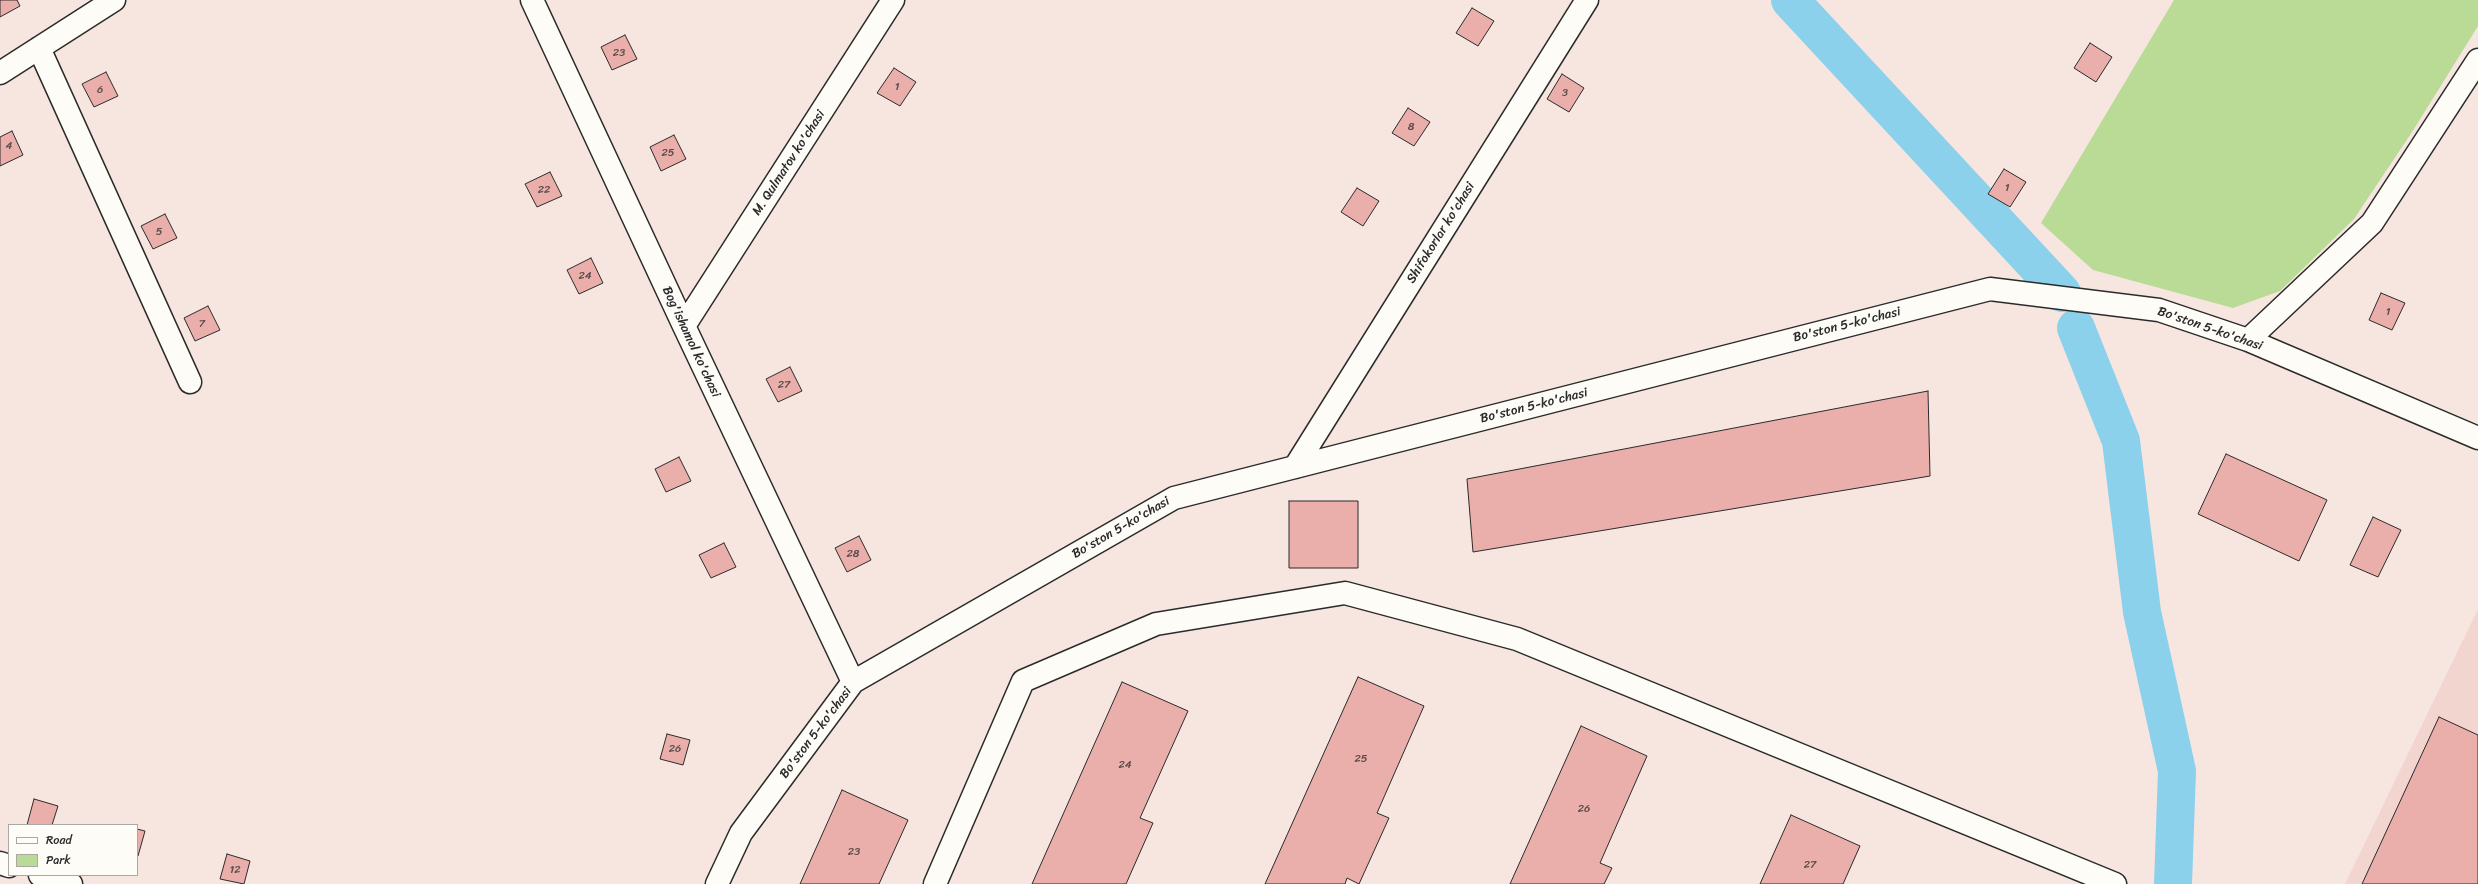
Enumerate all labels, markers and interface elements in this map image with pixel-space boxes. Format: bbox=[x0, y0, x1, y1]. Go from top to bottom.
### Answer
house number: 23 bbox=[613, 46, 625, 60]
house number: 1 bbox=[895, 80, 899, 94]
house number: 6 bbox=[97, 83, 103, 97]
house number: 3 bbox=[1562, 86, 1568, 100]
street label: M. Qulmatov ko'chasi bbox=[749, 107, 829, 219]
house number: 8 bbox=[1408, 120, 1414, 134]
house number: 4 bbox=[6, 139, 12, 153]
house number: 25 bbox=[661, 146, 675, 160]
street label: Shifokorlar ko'chasi bbox=[1404, 180, 1478, 286]
house number: 1 bbox=[2005, 181, 2009, 195]
house number: 22 bbox=[538, 183, 550, 197]
house number: 5 bbox=[156, 225, 162, 239]
house number: 24 bbox=[578, 269, 592, 283]
street label: Bog'ishamol ko'chasi bbox=[658, 284, 724, 400]
street label: Bo'ston 5-ko'chasi bbox=[1792, 304, 1902, 346]
street label: Bo'ston 5-ko'chasi bbox=[2155, 304, 2265, 354]
house number: 1 bbox=[2386, 305, 2390, 319]
house number: 7 bbox=[199, 317, 205, 331]
house number: 27 bbox=[778, 378, 790, 392]
street label: Bo'ston 5-ko'chasi bbox=[1479, 385, 1589, 427]
street label: Bo'ston 5-ko'chasi bbox=[1069, 494, 1173, 562]
house number: 28 bbox=[847, 547, 859, 561]
street label: Bo'ston 5-ko'chasi bbox=[777, 684, 855, 782]
house number: 26 bbox=[669, 742, 681, 756]
house number: 25 bbox=[1354, 752, 1368, 766]
house number: 24 bbox=[1118, 758, 1132, 772]
house number: 26 bbox=[1578, 802, 1590, 816]
legend bbox=[8, 824, 138, 876]
text: Road bbox=[46, 829, 72, 851]
house number: 23 bbox=[848, 845, 860, 859]
text: Park bbox=[46, 849, 71, 871]
house number: 27 bbox=[1804, 858, 1816, 872]
house number: 12 bbox=[229, 863, 241, 877]

